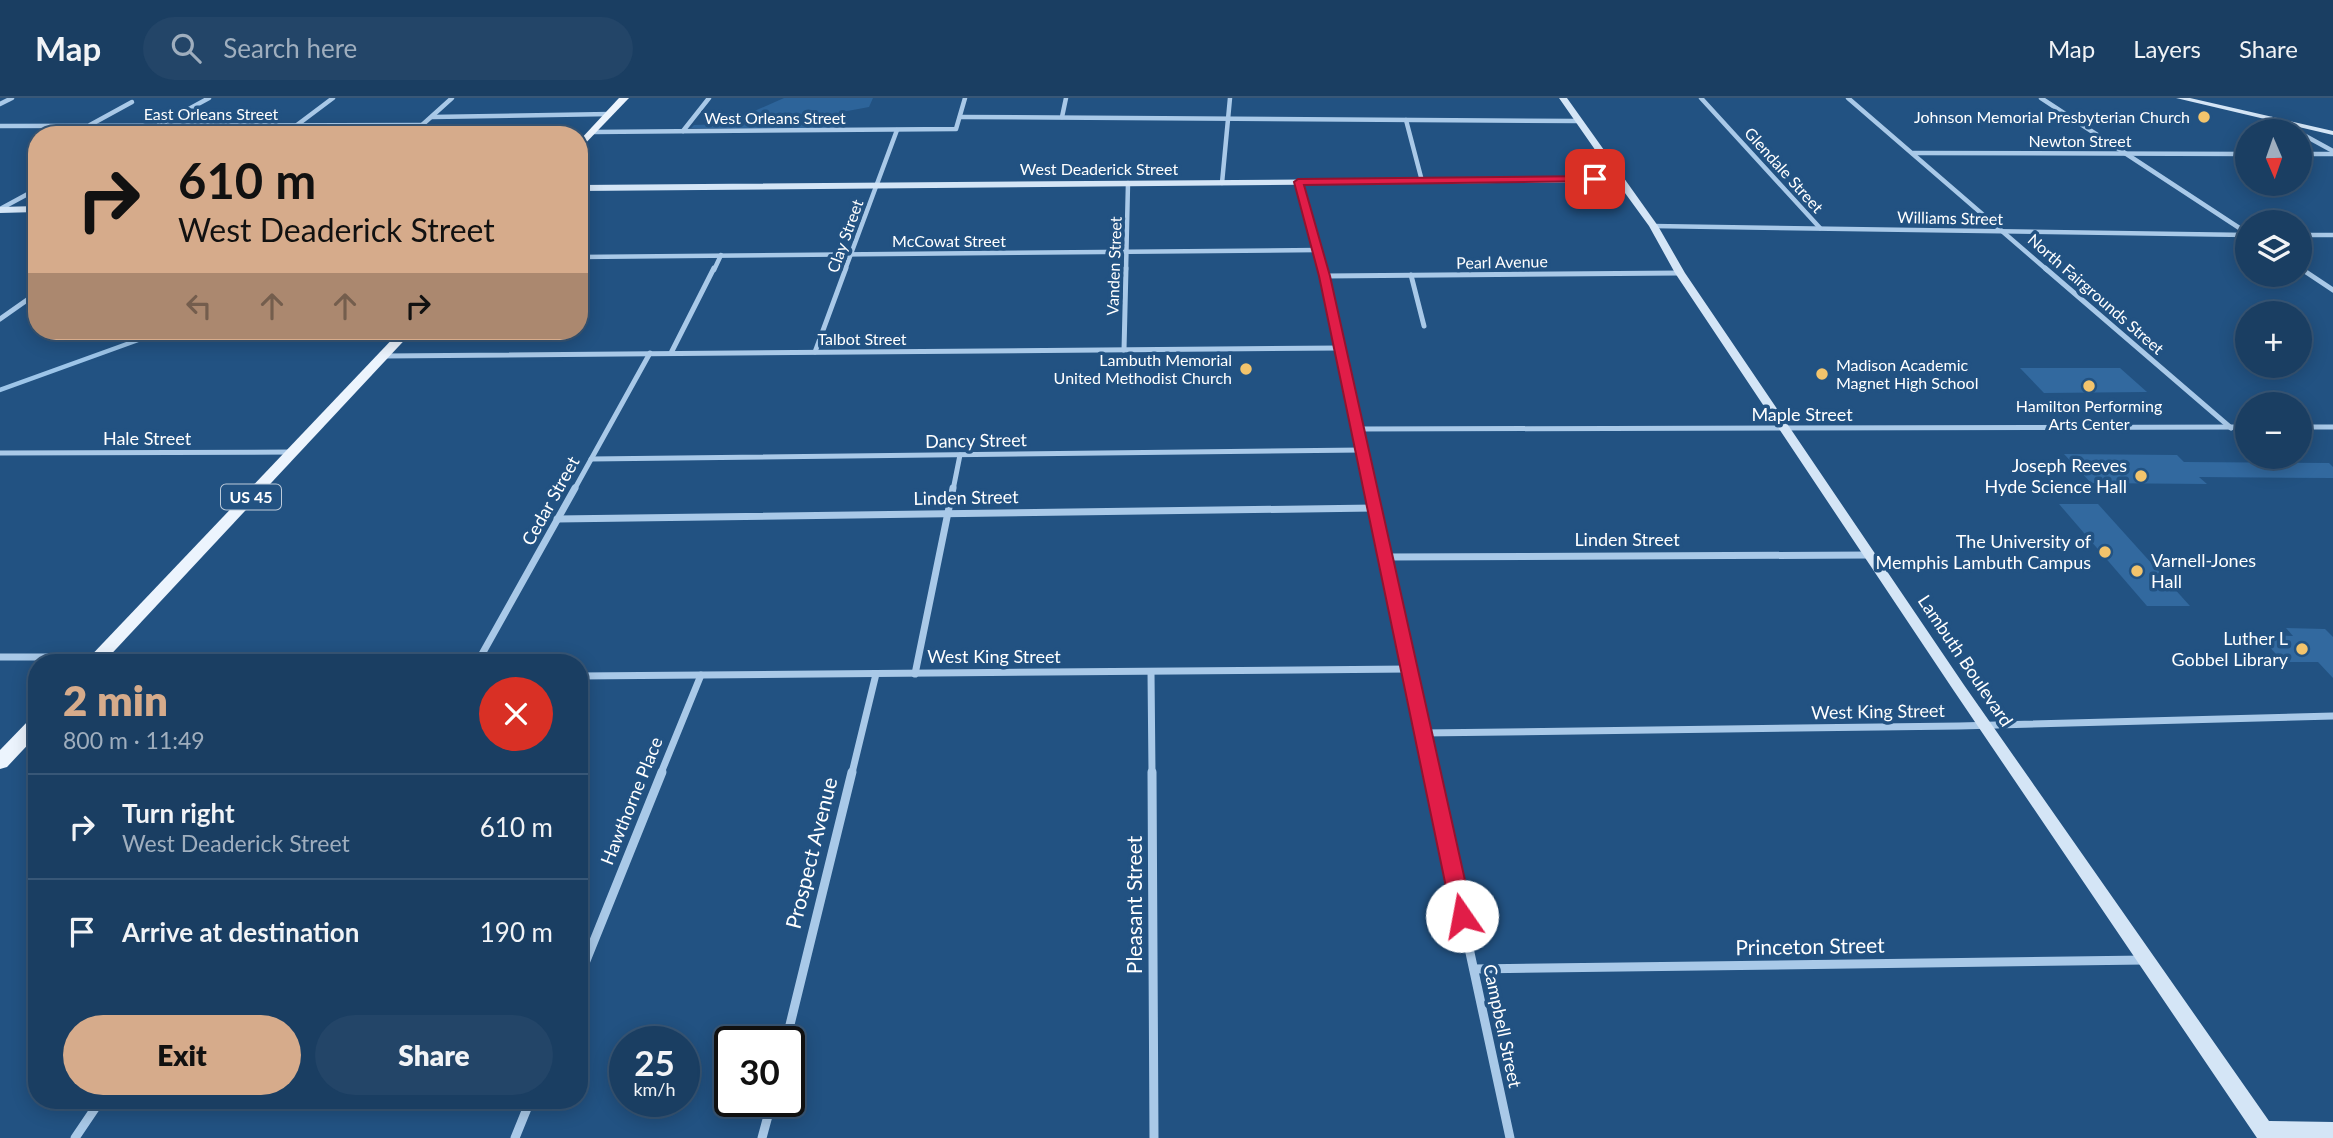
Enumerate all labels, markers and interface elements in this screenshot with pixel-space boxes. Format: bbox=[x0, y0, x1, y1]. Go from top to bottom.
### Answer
search box bbox=[143, 17, 633, 80]
text: Map bbox=[35, 28, 101, 68]
icon: search bbox=[167, 29, 205, 67]
text: Search here bbox=[223, 32, 357, 64]
text: Map bbox=[2048, 34, 2095, 63]
text: Layers bbox=[2133, 34, 2201, 63]
text: Share bbox=[2239, 34, 2298, 63]
street label: East Orleans Street bbox=[144, 104, 279, 123]
place label: Johnson Memorial Presbyterian Church bbox=[1914, 107, 2190, 126]
street label: West Orleans Street bbox=[704, 108, 846, 127]
marker: Johnson Memorial Presbyterian Church bbox=[2196, 109, 2212, 125]
north arrow bbox=[2235, 119, 2312, 196]
map controls bbox=[2235, 119, 2312, 469]
street label: Glendale Street bbox=[1741, 123, 1828, 216]
street label: Newton Street bbox=[2029, 131, 2132, 150]
pin bbox=[1565, 149, 1625, 209]
text: 610 m bbox=[178, 151, 316, 209]
icon: right bbox=[63, 154, 154, 245]
street label: West Deaderick Street bbox=[1020, 159, 1178, 178]
icon: arrive bbox=[1576, 160, 1614, 198]
street label: Clay Street bbox=[823, 196, 867, 275]
street label: Williams Street bbox=[1897, 207, 2003, 228]
text: West Deaderick Street bbox=[178, 210, 495, 249]
button: layers bbox=[2235, 210, 2312, 287]
street label: Vanden Street bbox=[1102, 216, 1125, 316]
street label: North Fairgrounds Street bbox=[2025, 229, 2168, 358]
street label: McCowat Street bbox=[892, 231, 1006, 250]
street label: Pearl Avenue bbox=[1456, 251, 1548, 272]
icon: left bbox=[180, 287, 218, 325]
icon: ahead bbox=[253, 287, 291, 325]
icon: ahead bbox=[326, 287, 364, 325]
icon: right bbox=[399, 287, 437, 325]
button: + bbox=[2235, 301, 2312, 378]
street label: Talbot Street bbox=[817, 329, 907, 348]
place label: Lambuth Memorial United Methodist Church bbox=[1054, 350, 1232, 387]
place label: Madison Academic Magnet High School bbox=[1836, 355, 1978, 392]
marker: Lambuth Memorial United Methodist Church bbox=[1238, 361, 1254, 377]
marker: Madison Academic Magnet High School bbox=[1814, 366, 1830, 382]
marker: Hamilton Performing Arts Center bbox=[2081, 378, 2097, 394]
button: − bbox=[2235, 392, 2312, 469]
place label: Hamilton Performing Arts Center bbox=[2016, 396, 2162, 433]
street label: Maple Street bbox=[1751, 403, 1853, 425]
street label: Hale Street bbox=[103, 427, 192, 449]
street label: Dancy Street bbox=[925, 428, 1028, 452]
street label: Cedar Street bbox=[517, 452, 584, 549]
place label: Joseph Reeves Hyde Science Hall bbox=[1985, 454, 2127, 497]
marker: Joseph Reeves Hyde Science Hall bbox=[2133, 468, 2149, 484]
road number: US 45 bbox=[221, 484, 281, 510]
street label: Linden Street bbox=[913, 485, 1019, 509]
street label: Linden Street bbox=[1574, 528, 1680, 550]
place label: The University of Memphis Lambuth Campus bbox=[1875, 530, 2092, 573]
marker: The University of Memphis Lambuth Campus bbox=[2097, 544, 2113, 560]
place label: Varnell-Jones Hall bbox=[2151, 549, 2256, 592]
marker: Varnell-Jones Hall bbox=[2129, 563, 2145, 579]
street label: Lambuth Boulevard bbox=[1914, 591, 2018, 730]
place label: Luther L Gobbel Library bbox=[2171, 627, 2289, 670]
marker: Luther L Gobbel Library bbox=[2294, 641, 2310, 657]
street label: West King Street bbox=[927, 645, 1061, 667]
text: 2 min bbox=[63, 675, 168, 725]
button: close bbox=[479, 677, 553, 751]
street label: West King Street bbox=[1811, 699, 1946, 723]
text: 800 m · 11:49 bbox=[63, 726, 205, 754]
street label: Hawthorne Place bbox=[595, 734, 667, 868]
street label: Prospect Avenue bbox=[780, 774, 841, 931]
text: Turn right bbox=[122, 797, 235, 829]
icon: right bbox=[63, 808, 101, 846]
text: 610 m bbox=[480, 811, 553, 843]
text: West Deaderick Street bbox=[122, 829, 350, 857]
street label: Pleasant Street bbox=[1121, 835, 1146, 974]
position arrow bbox=[1425, 879, 1499, 953]
icon: arrive bbox=[63, 913, 101, 951]
text: Arrive at destination bbox=[122, 916, 359, 948]
text: 190 m bbox=[480, 916, 553, 948]
street label: Princeton Street bbox=[1735, 932, 1885, 959]
street label: Campbell Street bbox=[1479, 962, 1527, 1090]
button: Exit bbox=[63, 1015, 301, 1095]
button: Share bbox=[315, 1015, 553, 1095]
speed limit sign: 30 bbox=[714, 1026, 805, 1117]
text: 25 bbox=[634, 1041, 675, 1083]
text: km/h bbox=[633, 1078, 676, 1100]

